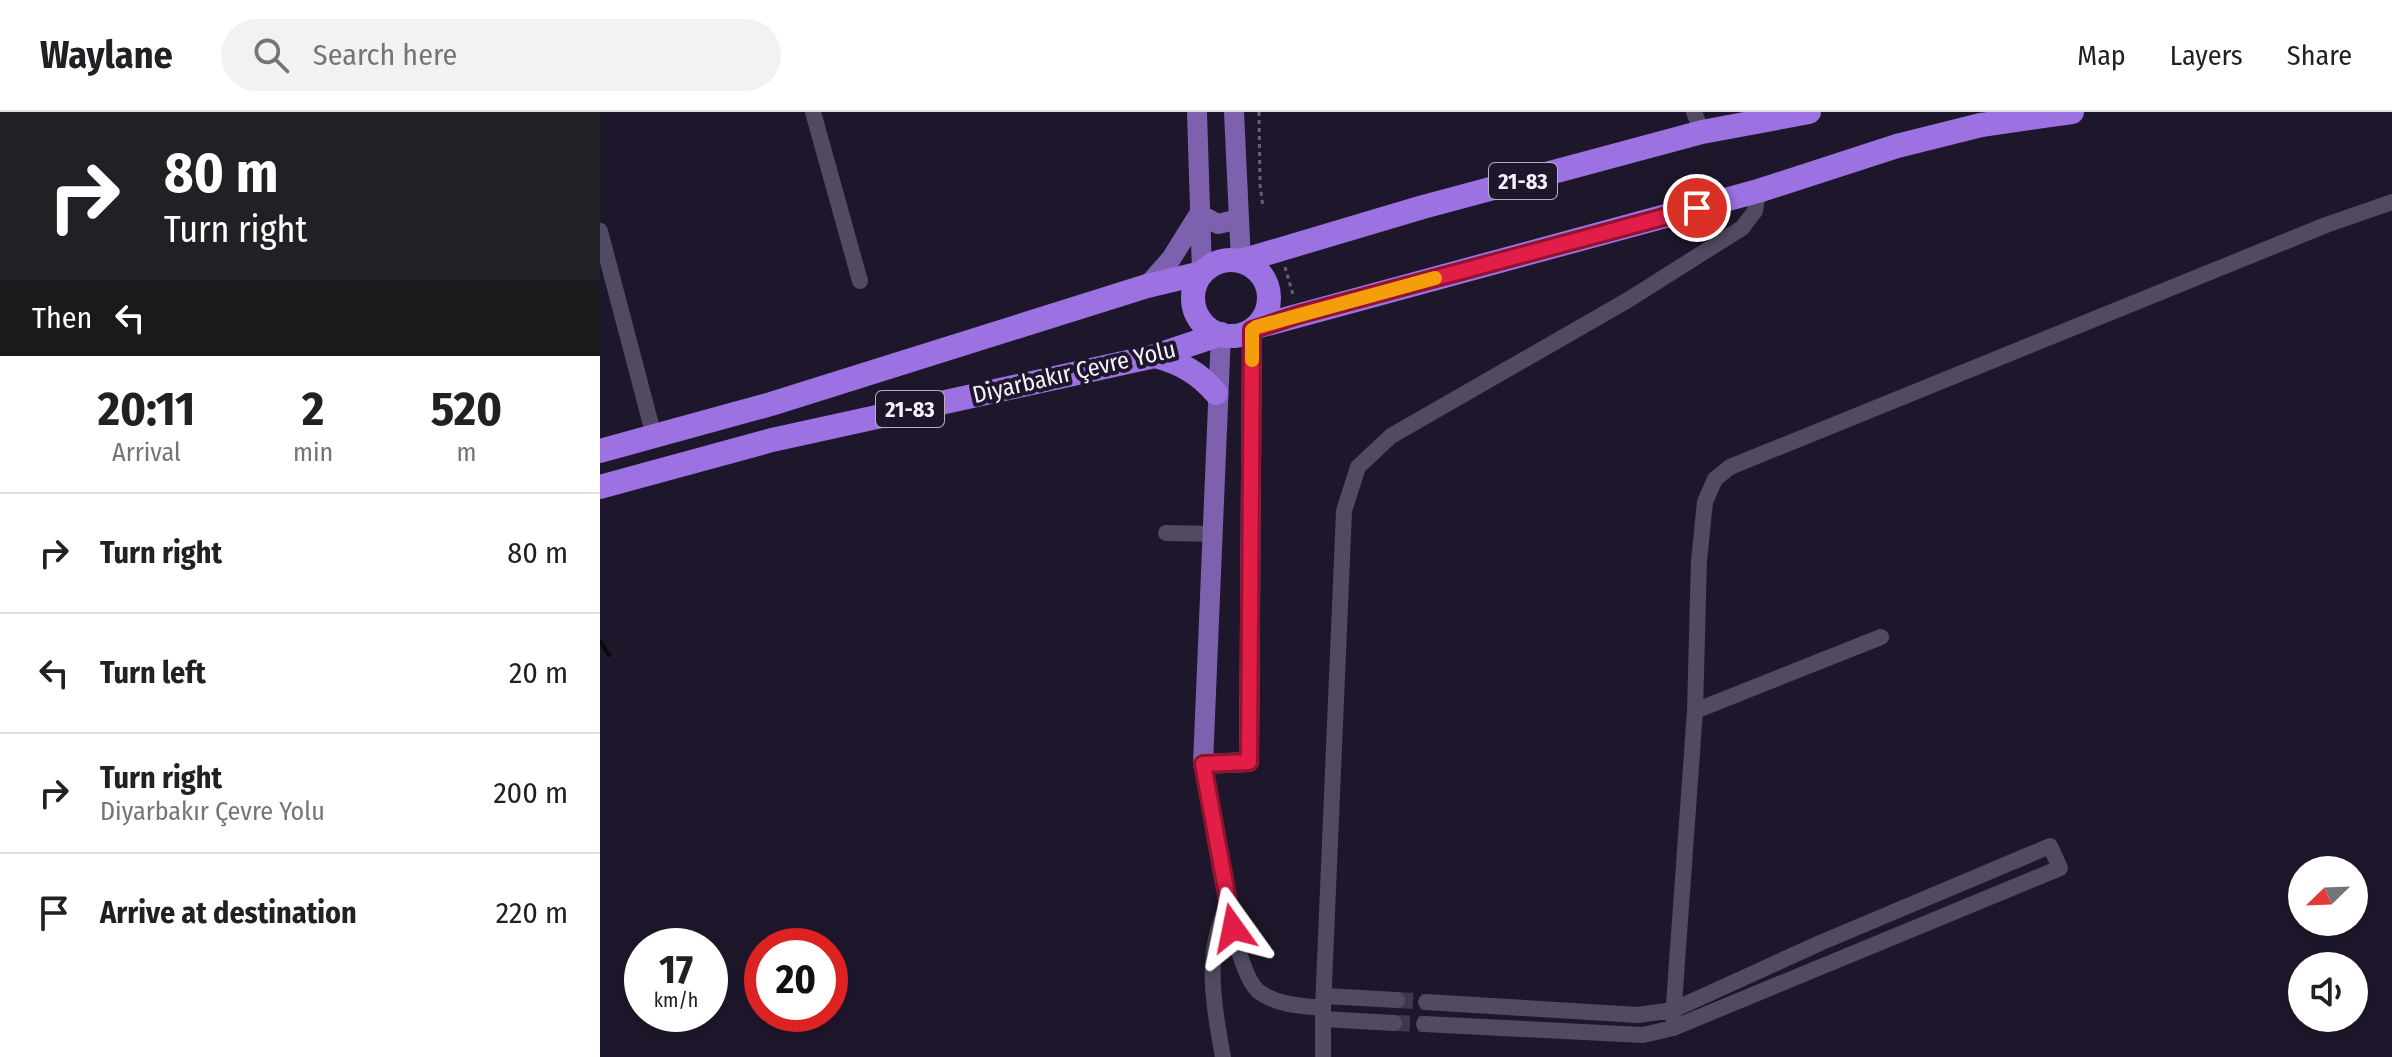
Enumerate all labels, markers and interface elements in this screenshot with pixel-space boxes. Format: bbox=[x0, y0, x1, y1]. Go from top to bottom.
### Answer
search box bbox=[221, 19, 781, 91]
text: Waylane bbox=[40, 32, 173, 78]
icon: search bbox=[249, 33, 293, 77]
text: Search here bbox=[313, 37, 457, 73]
text: Map bbox=[2077, 39, 2126, 72]
text: Layers bbox=[2170, 39, 2243, 72]
text: Share bbox=[2287, 39, 2352, 72]
text: 80 m bbox=[164, 140, 279, 207]
icon: right bbox=[32, 144, 136, 248]
road number: 21-83 bbox=[1489, 163, 1557, 199]
pin bbox=[1663, 174, 1731, 242]
icon: arrive bbox=[1675, 186, 1719, 230]
text: Turn right bbox=[164, 208, 307, 252]
icon: left bbox=[108, 296, 152, 340]
text: Then bbox=[32, 300, 92, 336]
street label: Diyarbakır Çevre Yolu bbox=[970, 335, 1178, 409]
text: 20:11 bbox=[98, 380, 195, 438]
text: 2 bbox=[302, 380, 324, 438]
text: 520 bbox=[431, 380, 502, 438]
road number: 21-83 bbox=[876, 391, 944, 427]
text: Arrival bbox=[112, 437, 181, 468]
text: min bbox=[293, 437, 333, 468]
text: m bbox=[457, 437, 477, 468]
icon: right bbox=[32, 531, 76, 575]
text: Turn right bbox=[100, 535, 222, 571]
text: 80 m bbox=[507, 535, 568, 571]
icon: left bbox=[32, 651, 76, 695]
text: Turn left bbox=[100, 655, 206, 691]
text: 20 m bbox=[509, 655, 568, 691]
text: Turn right bbox=[100, 760, 222, 796]
icon: right bbox=[32, 771, 76, 815]
text: 200 m bbox=[493, 775, 568, 811]
text: Diyarbakır Çevre Yolu bbox=[100, 796, 325, 827]
north arrow bbox=[2288, 856, 2368, 936]
map controls bbox=[2288, 856, 2368, 1032]
position arrow bbox=[1191, 886, 1275, 970]
icon: arrive bbox=[32, 891, 76, 935]
text: Arrive at destination bbox=[100, 895, 357, 931]
text: 220 m bbox=[496, 895, 568, 931]
speed limit sign: 20 bbox=[744, 928, 848, 1032]
text: 17 bbox=[659, 946, 693, 994]
button: sound bbox=[2288, 952, 2368, 1032]
text: km/h bbox=[654, 988, 698, 1012]

